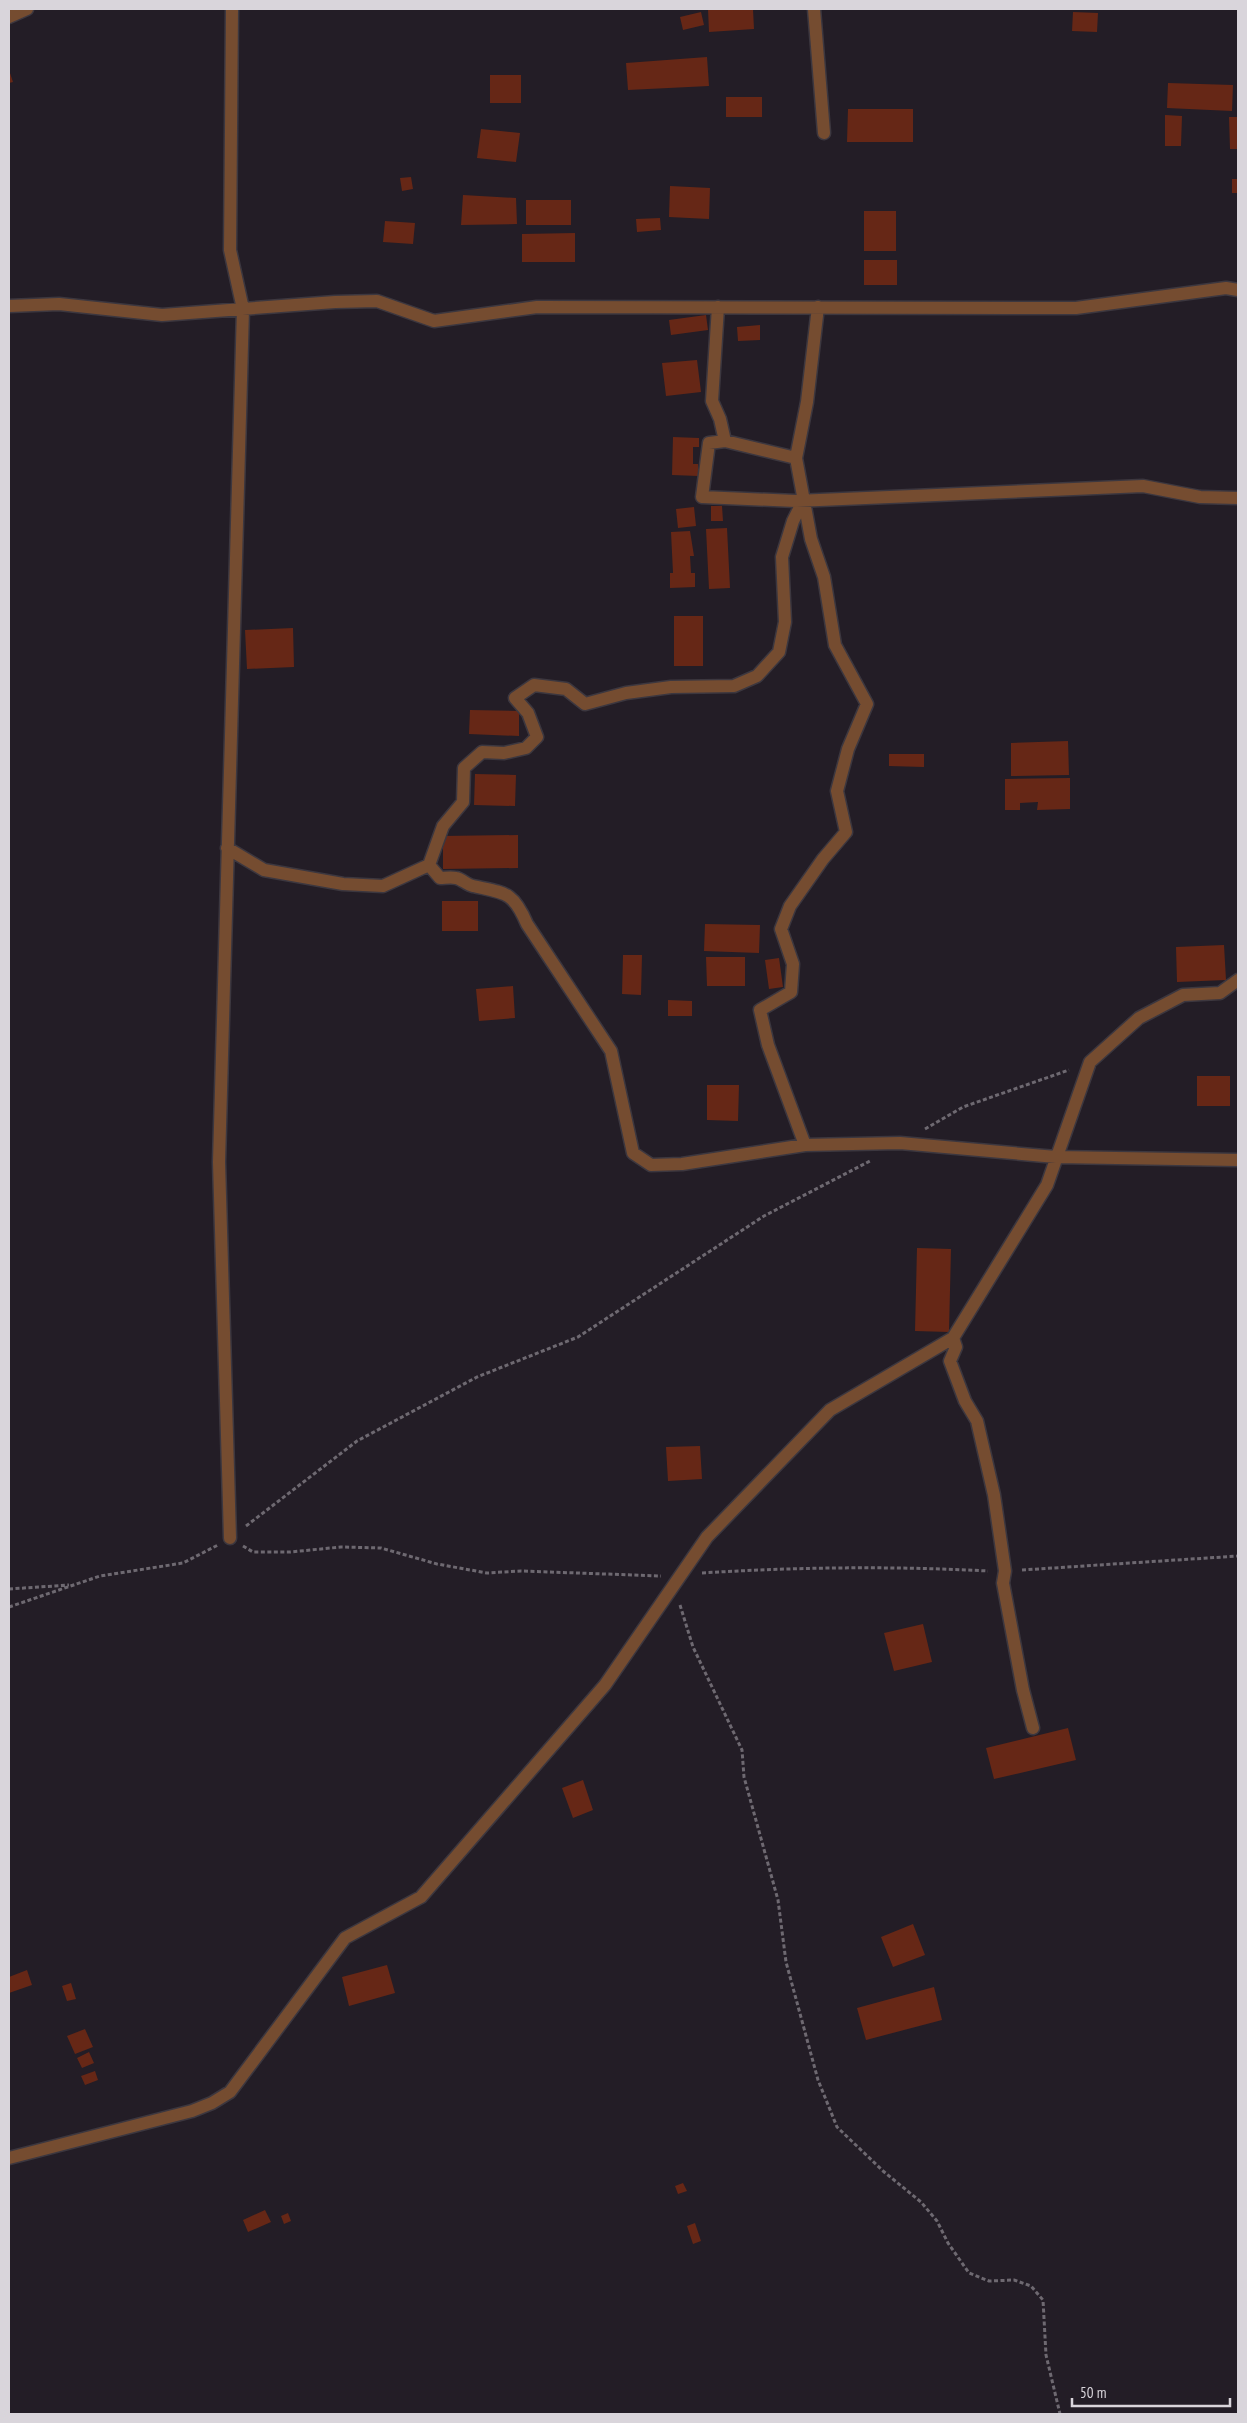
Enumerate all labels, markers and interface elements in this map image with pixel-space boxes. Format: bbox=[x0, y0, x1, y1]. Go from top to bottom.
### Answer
scale bar bbox=[1072, 2376, 1230, 2408]
text: 50 m bbox=[1080, 2383, 1106, 2402]

